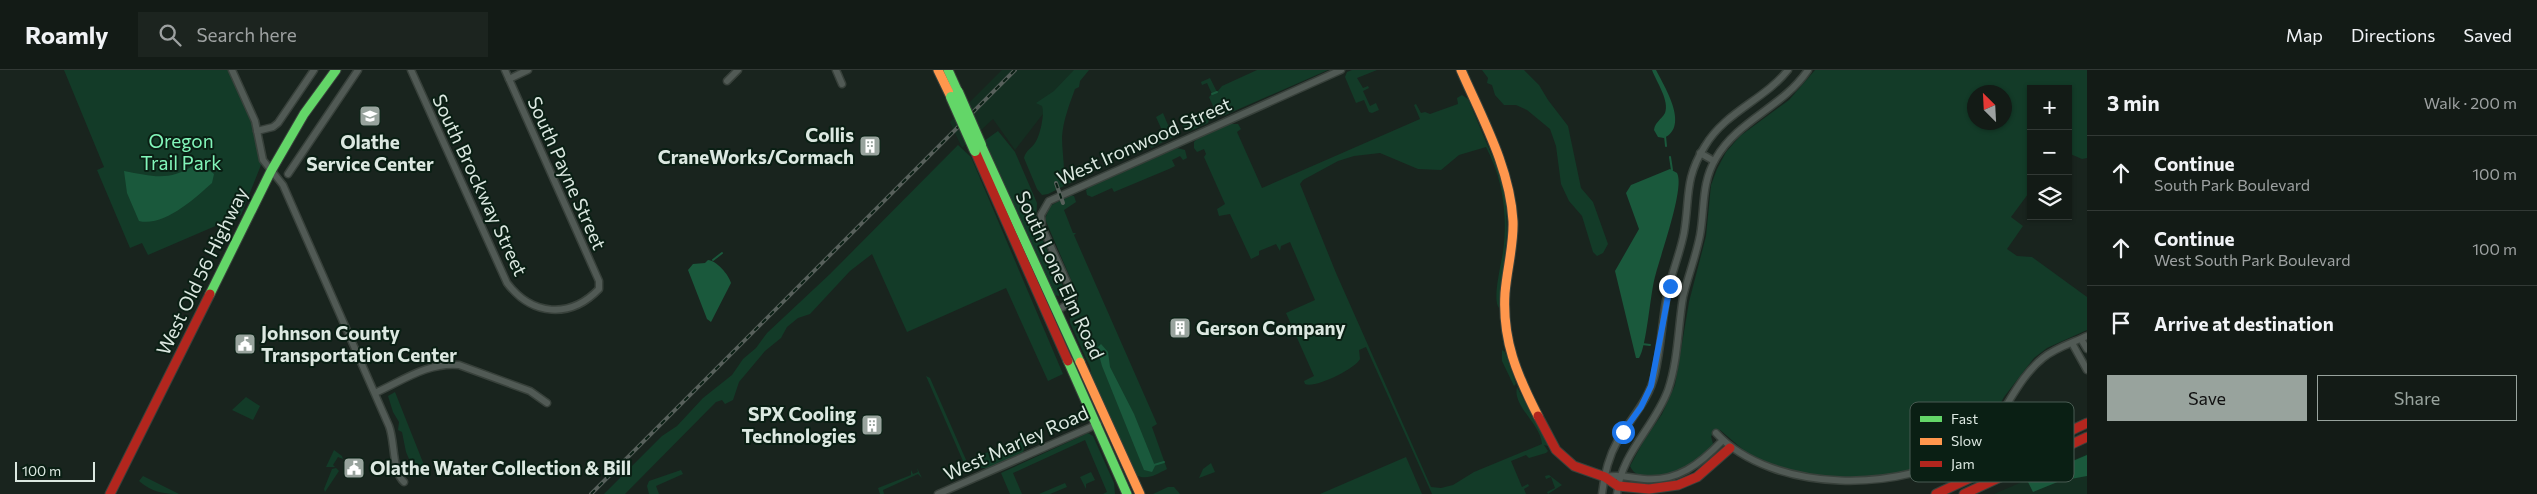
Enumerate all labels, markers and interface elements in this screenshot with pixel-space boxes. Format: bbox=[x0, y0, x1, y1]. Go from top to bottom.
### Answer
search box bbox=[138, 12, 488, 57]
text: Roamly bbox=[25, 20, 108, 49]
icon: search bbox=[156, 21, 184, 49]
text: Search here bbox=[196, 23, 297, 46]
text: Map bbox=[2286, 24, 2323, 46]
text: Directions bbox=[2351, 24, 2435, 46]
text: Saved bbox=[2463, 24, 2512, 46]
north arrow bbox=[1967, 85, 2012, 130]
map controls bbox=[2027, 85, 2072, 220]
button: + bbox=[2027, 85, 2072, 130]
street label: South Brockway Street bbox=[428, 90, 533, 280]
text: 3 min bbox=[2107, 90, 2160, 115]
street label: West Ironwood Street bbox=[1053, 92, 1235, 189]
street label: South Payne Street bbox=[523, 93, 612, 253]
text: Walk · 200 m bbox=[2424, 93, 2517, 112]
school or university icon: Olathe Service Center bbox=[358, 104, 382, 128]
place label: Collis CraneWorks/Cormach bbox=[658, 123, 854, 168]
park label: Oregon Trail Park bbox=[140, 129, 222, 174]
place label: Olathe Service Center bbox=[306, 130, 434, 175]
button: − bbox=[2027, 130, 2072, 175]
building icon: Collis CraneWorks/Cormach bbox=[858, 134, 882, 158]
text: Continue bbox=[2154, 152, 2234, 175]
icon: ahead bbox=[2107, 159, 2135, 187]
text: 100 m bbox=[2472, 164, 2517, 183]
button: layers bbox=[2027, 175, 2072, 220]
text: South Park Boulevard bbox=[2154, 175, 2310, 194]
street label: West Old 56 Highway bbox=[151, 183, 252, 358]
street label: South Lone Elm Road bbox=[1011, 187, 1110, 363]
text: Continue bbox=[2154, 227, 2234, 250]
icon: ahead bbox=[2107, 234, 2135, 262]
text: 100 m bbox=[2472, 239, 2517, 258]
text: West South Park Boulevard bbox=[2154, 250, 2351, 269]
route end bbox=[1659, 275, 1682, 298]
icon: arrive bbox=[2107, 309, 2135, 337]
text: Arrive at destination bbox=[2154, 312, 2334, 335]
building icon: Gerson Company bbox=[1168, 316, 1192, 340]
place label: Gerson Company bbox=[1196, 316, 1346, 339]
place label: Johnson County Transportation Center bbox=[261, 321, 457, 366]
public building icon: Johnson County Transportation Center bbox=[233, 332, 257, 356]
button: Save bbox=[2107, 375, 2307, 421]
button: Share bbox=[2317, 375, 2517, 421]
street label: West Marley Road bbox=[940, 400, 1092, 485]
place label: SPX Cooling Technologies bbox=[741, 402, 857, 447]
legend bbox=[1910, 402, 2074, 482]
text: Fast bbox=[1951, 410, 1978, 427]
building icon: SPX Cooling Technologies bbox=[860, 413, 884, 437]
route start bbox=[1612, 421, 1635, 444]
text: Slow bbox=[1951, 432, 1982, 449]
text: Jam bbox=[1951, 455, 1975, 472]
public building icon: Olathe Water Collection & Bill bbox=[342, 456, 366, 480]
place label: Olathe Water Collection & Bill bbox=[370, 456, 631, 479]
scale bar bbox=[15, 459, 95, 482]
text: 100 m bbox=[22, 462, 61, 479]

